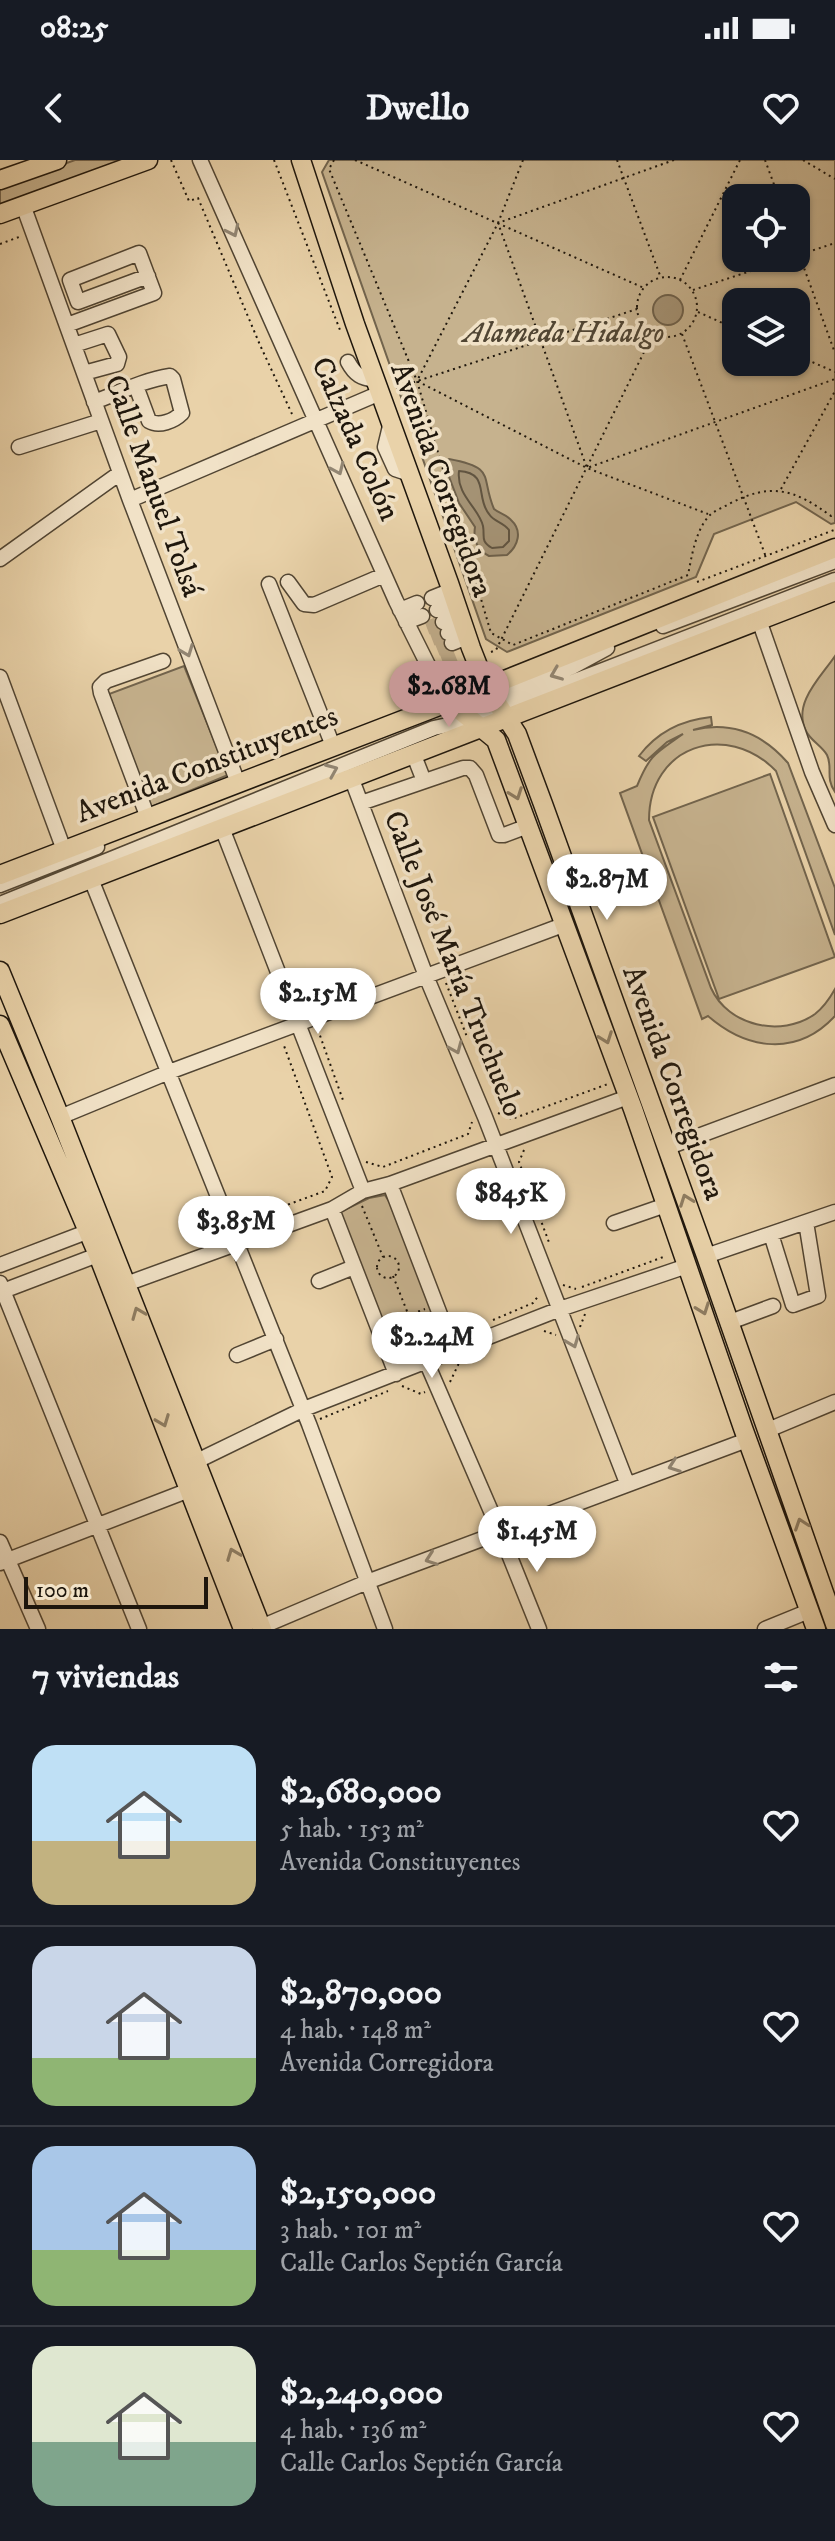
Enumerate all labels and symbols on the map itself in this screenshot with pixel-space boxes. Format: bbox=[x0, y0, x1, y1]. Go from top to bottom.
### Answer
one-way arrow bbox=[223, 223, 239, 237]
park label: Alameda Hidalgo bbox=[460, 315, 665, 352]
street label: Calzada Colón bbox=[302, 351, 408, 527]
street label: Avenida Corregidora bbox=[381, 358, 501, 602]
street label: Calle Manuel Tolsá bbox=[96, 370, 210, 602]
one-way arrow bbox=[328, 461, 344, 475]
one-way arrow bbox=[177, 643, 194, 657]
pin: $2.68M bbox=[384, 661, 514, 729]
one-way arrow bbox=[550, 664, 564, 681]
street label: Avenida Constituyentes bbox=[71, 698, 343, 832]
one-way arrow bbox=[324, 763, 338, 780]
one-way arrow bbox=[506, 786, 523, 800]
street label: Calle José María Truchuelo bbox=[375, 806, 531, 1122]
pin: $2.87M bbox=[542, 854, 672, 922]
street label: Avenida Corregidora bbox=[613, 961, 733, 1205]
pin: $2.15M bbox=[253, 968, 383, 1036]
one-way arrow bbox=[596, 1030, 613, 1044]
one-way arrow bbox=[447, 1040, 463, 1054]
pin: $845K bbox=[455, 1168, 567, 1236]
one-way arrow bbox=[679, 1194, 696, 1208]
pin: $3.85M bbox=[171, 1196, 301, 1264]
one-way arrow bbox=[693, 1301, 710, 1315]
one-way arrow bbox=[131, 1307, 148, 1321]
pin: $2.24M bbox=[367, 1312, 497, 1380]
one-way arrow bbox=[563, 1334, 580, 1348]
one-way arrow bbox=[153, 1413, 169, 1427]
one-way arrow bbox=[667, 1457, 681, 1473]
pin: $1.45M bbox=[472, 1506, 602, 1574]
one-way arrow bbox=[794, 1518, 810, 1532]
one-way arrow bbox=[226, 1548, 243, 1562]
one-way arrow bbox=[425, 1549, 439, 1566]
scale bar bbox=[24, 1573, 208, 1609]

